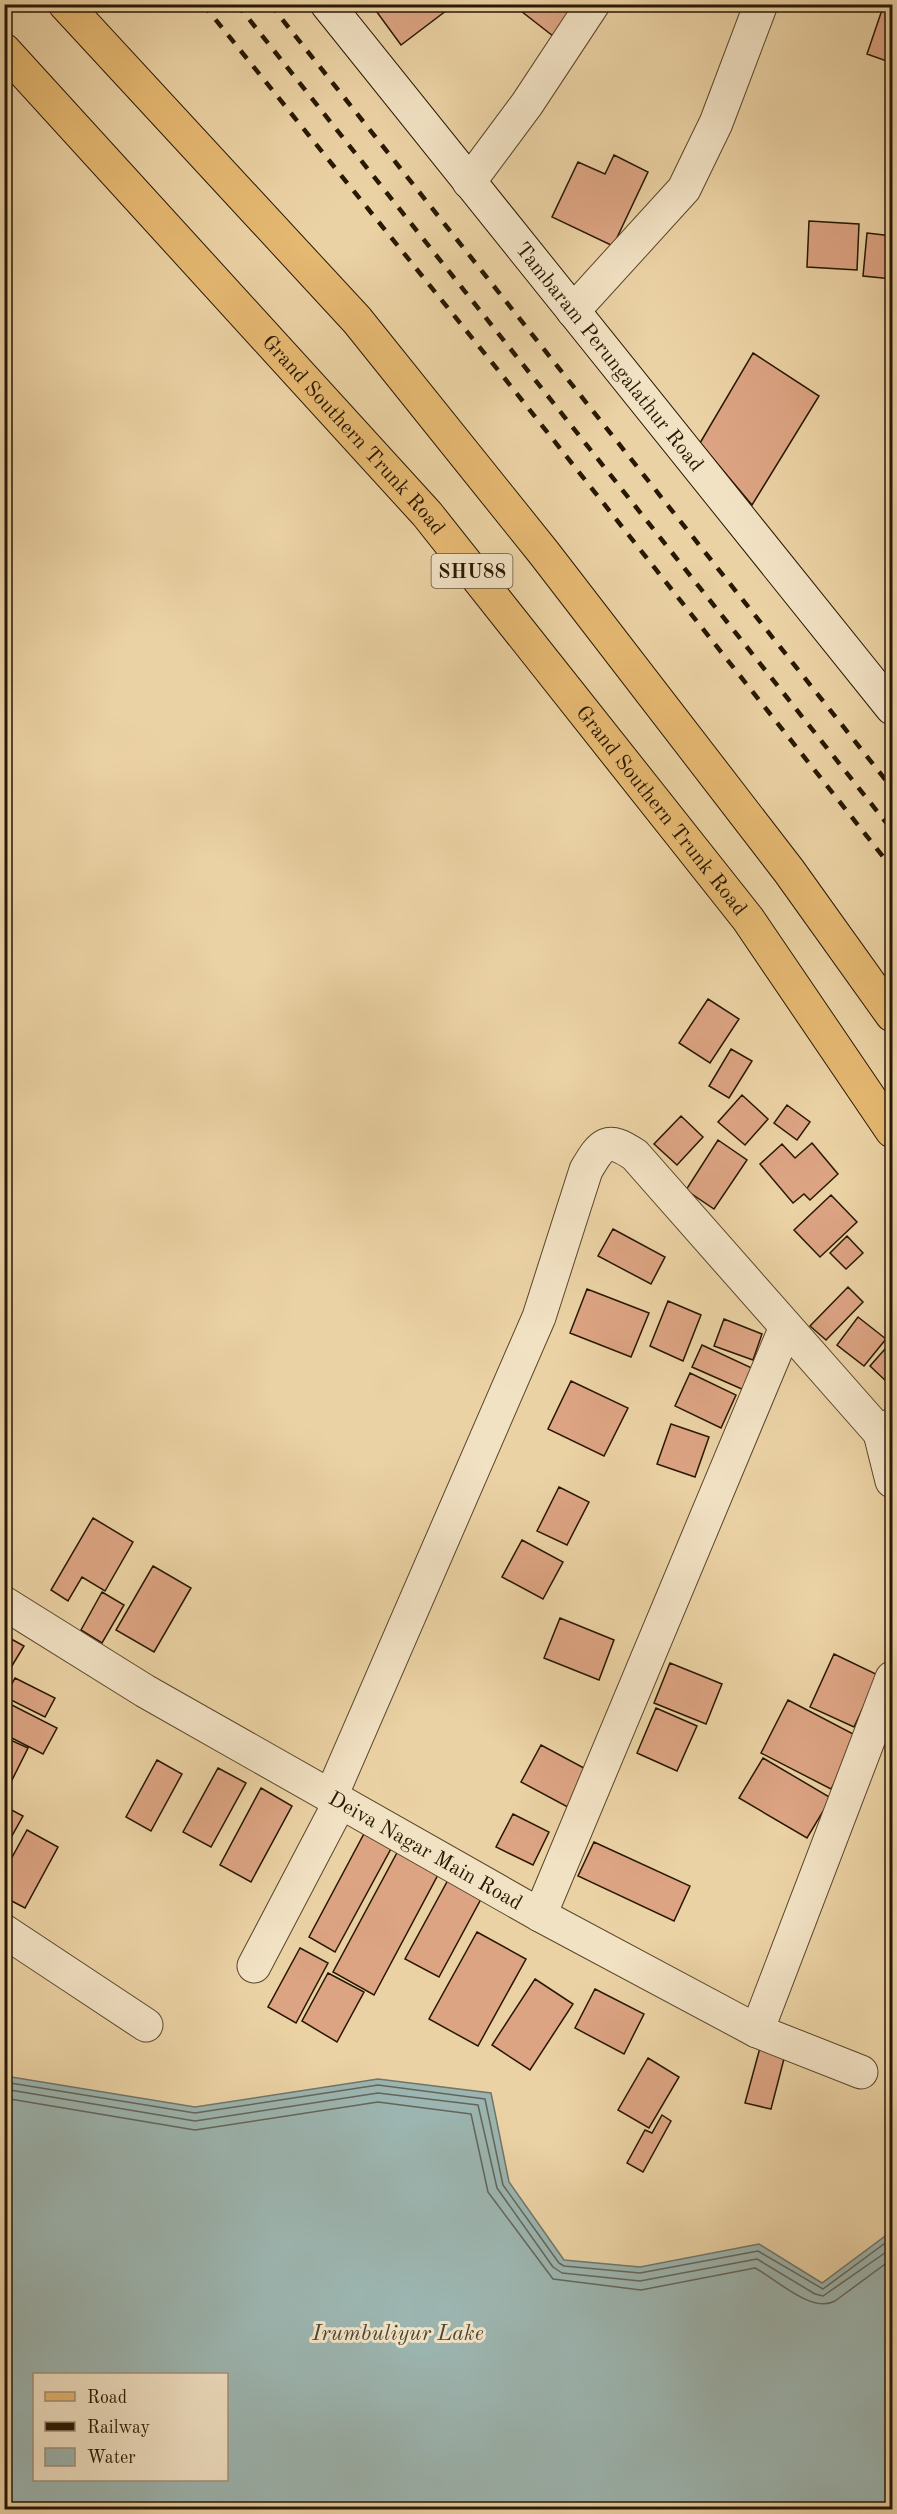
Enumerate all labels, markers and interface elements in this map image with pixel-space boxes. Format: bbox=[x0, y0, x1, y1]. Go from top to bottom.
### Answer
street label: Tambaram Perungalathur Road bbox=[511, 239, 707, 476]
street label: Grand Southern Trunk Road bbox=[257, 332, 448, 539]
road number: SHU88 bbox=[432, 554, 512, 588]
street label: Grand Southern Trunk Road bbox=[571, 702, 750, 920]
street label: Deiva Nagar Main Road bbox=[325, 1788, 525, 1915]
water label: Irumbuliyur Lake bbox=[311, 2323, 484, 2345]
legend bbox=[33, 2373, 228, 2481]
text: Road bbox=[87, 2389, 127, 2407]
text: Railway bbox=[87, 2419, 150, 2437]
text: Water bbox=[87, 2449, 136, 2467]

